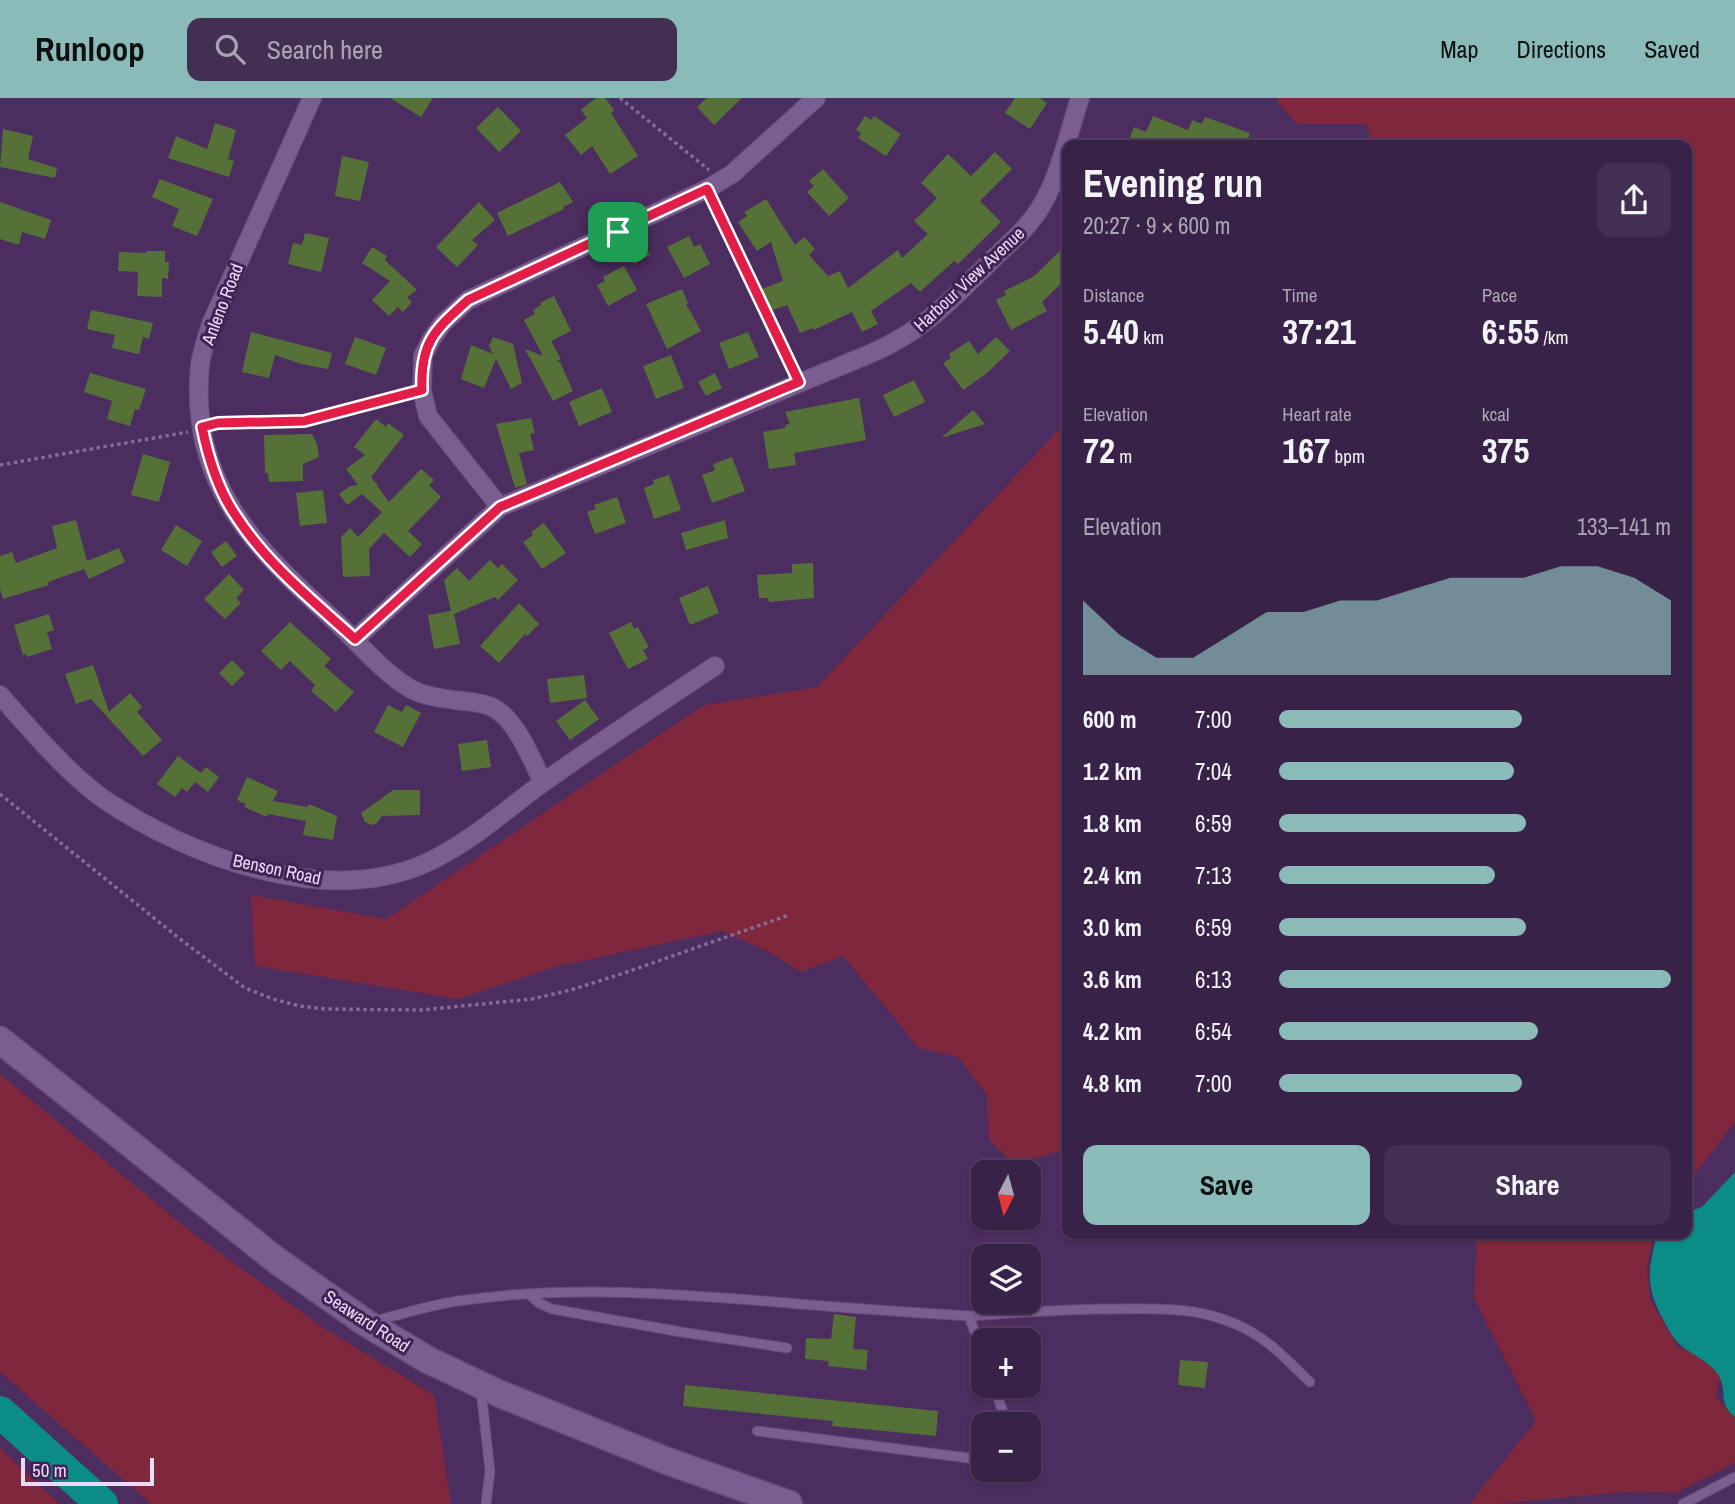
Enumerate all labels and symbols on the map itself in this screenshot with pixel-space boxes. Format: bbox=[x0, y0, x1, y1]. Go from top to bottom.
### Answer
pin bbox=[588, 202, 648, 262]
street label: Harbour View Avenue bbox=[908, 221, 1030, 337]
street label: Anleno Road bbox=[195, 260, 249, 349]
street label: Benson Road bbox=[231, 847, 323, 891]
north arrow bbox=[971, 1160, 1041, 1230]
street label: Seaward Road bbox=[319, 1284, 415, 1358]
scale bar bbox=[21, 1455, 154, 1487]

